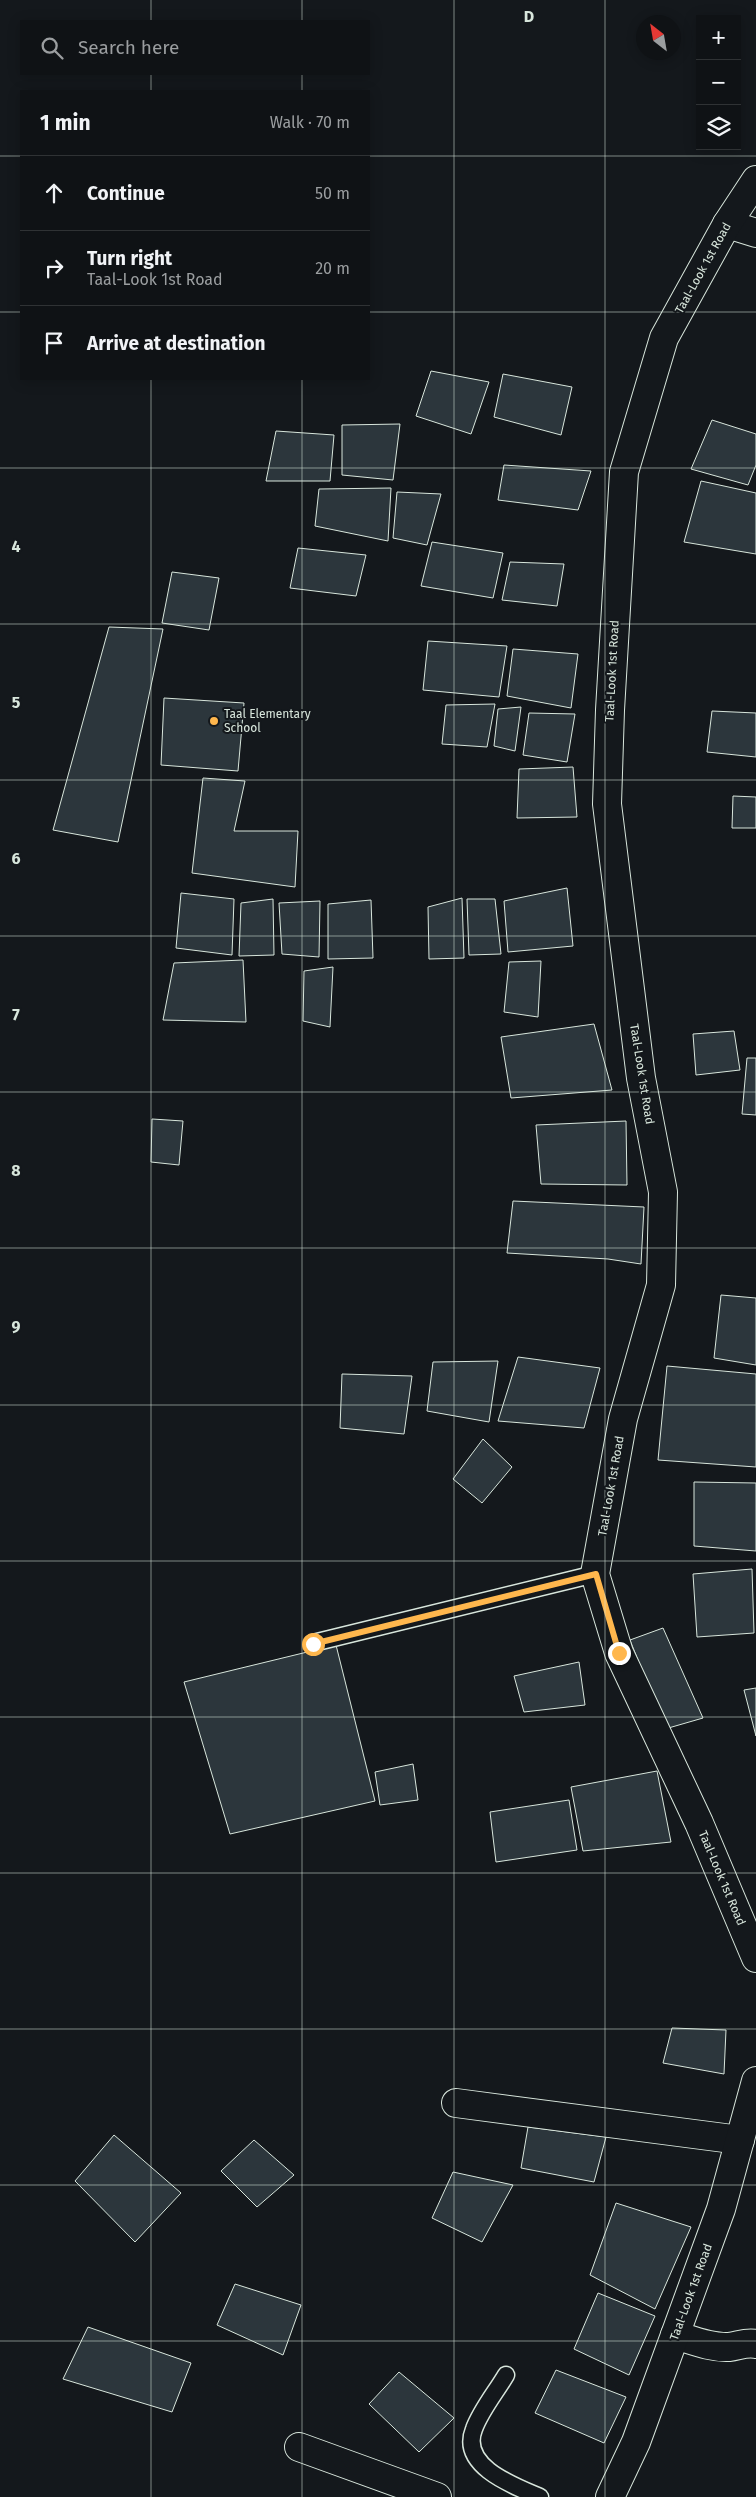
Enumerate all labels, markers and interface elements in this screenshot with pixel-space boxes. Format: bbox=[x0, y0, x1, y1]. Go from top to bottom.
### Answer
text: D bbox=[524, 7, 534, 26]
north arrow bbox=[636, 15, 681, 60]
map controls bbox=[696, 15, 741, 150]
button: + bbox=[696, 15, 741, 60]
search box bbox=[20, 20, 370, 75]
icon: search bbox=[38, 34, 66, 62]
text: Search here bbox=[78, 36, 179, 59]
button: − bbox=[696, 60, 741, 105]
button: layers bbox=[696, 105, 741, 150]
text: 1 min bbox=[40, 110, 91, 136]
text: Walk · 70 m bbox=[270, 113, 350, 132]
icon: ahead bbox=[40, 179, 68, 207]
text: Continue bbox=[87, 182, 165, 205]
text: 50 m bbox=[315, 184, 350, 203]
street label: Taal-Look 1st Road bbox=[672, 220, 734, 316]
text: Turn right bbox=[87, 247, 172, 270]
icon: right bbox=[40, 254, 68, 282]
text: 20 m bbox=[315, 259, 350, 278]
text: Taal-Look 1st Road bbox=[87, 270, 223, 289]
icon: arrive bbox=[40, 329, 68, 357]
text: Arrive at destination bbox=[87, 332, 266, 355]
text: 4 bbox=[11, 537, 21, 556]
street label: Taal-Look 1st Road bbox=[602, 620, 622, 722]
text: 5 bbox=[12, 693, 21, 712]
place label: Taal Elementary School bbox=[224, 707, 311, 735]
marker: Taal Elementary School bbox=[208, 715, 220, 727]
text: 6 bbox=[11, 849, 21, 868]
text: 7 bbox=[12, 1005, 20, 1024]
street label: Taal-Look 1st Road bbox=[627, 1023, 657, 1125]
text: 8 bbox=[11, 1161, 21, 1180]
text: 9 bbox=[12, 1317, 21, 1336]
street label: Taal-Look 1st Road bbox=[595, 1435, 627, 1537]
route start bbox=[302, 1633, 325, 1656]
route end bbox=[608, 1642, 631, 1665]
street label: Taal-Look 1st Road bbox=[696, 1828, 748, 1928]
street label: Taal-Look 1st Road bbox=[667, 2242, 715, 2342]

